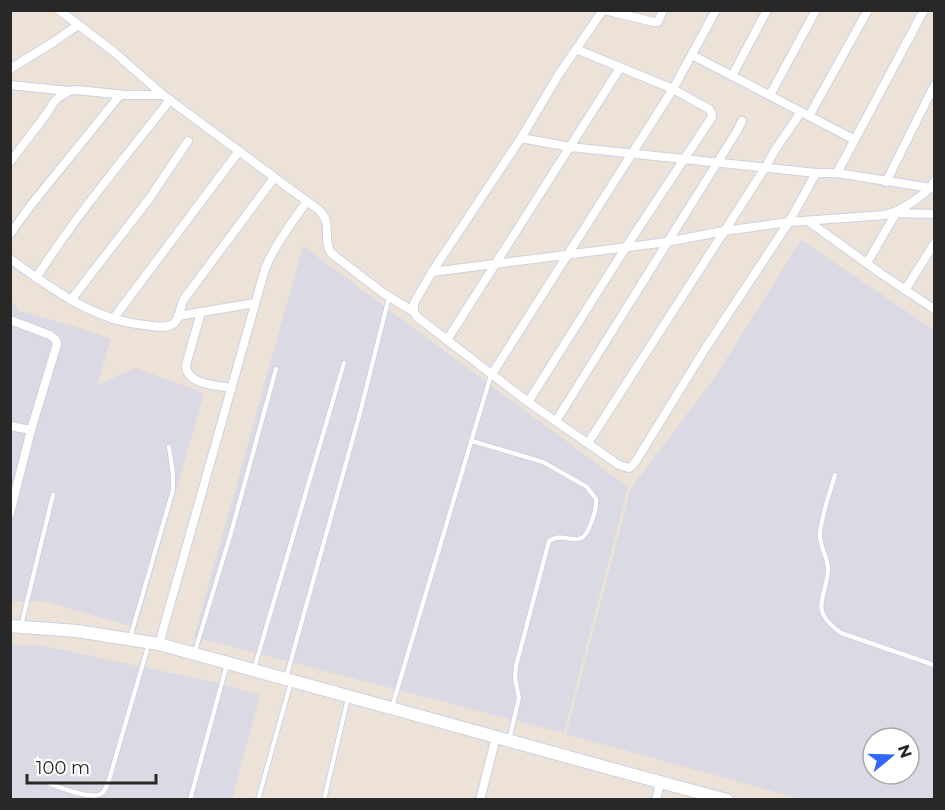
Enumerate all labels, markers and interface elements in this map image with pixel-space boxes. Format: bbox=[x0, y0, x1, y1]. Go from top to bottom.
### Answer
north arrow bbox=[861, 726, 921, 786]
text: N bbox=[894, 742, 916, 760]
scale bar bbox=[27, 747, 156, 785]
text: 100 m bbox=[36, 757, 90, 779]

